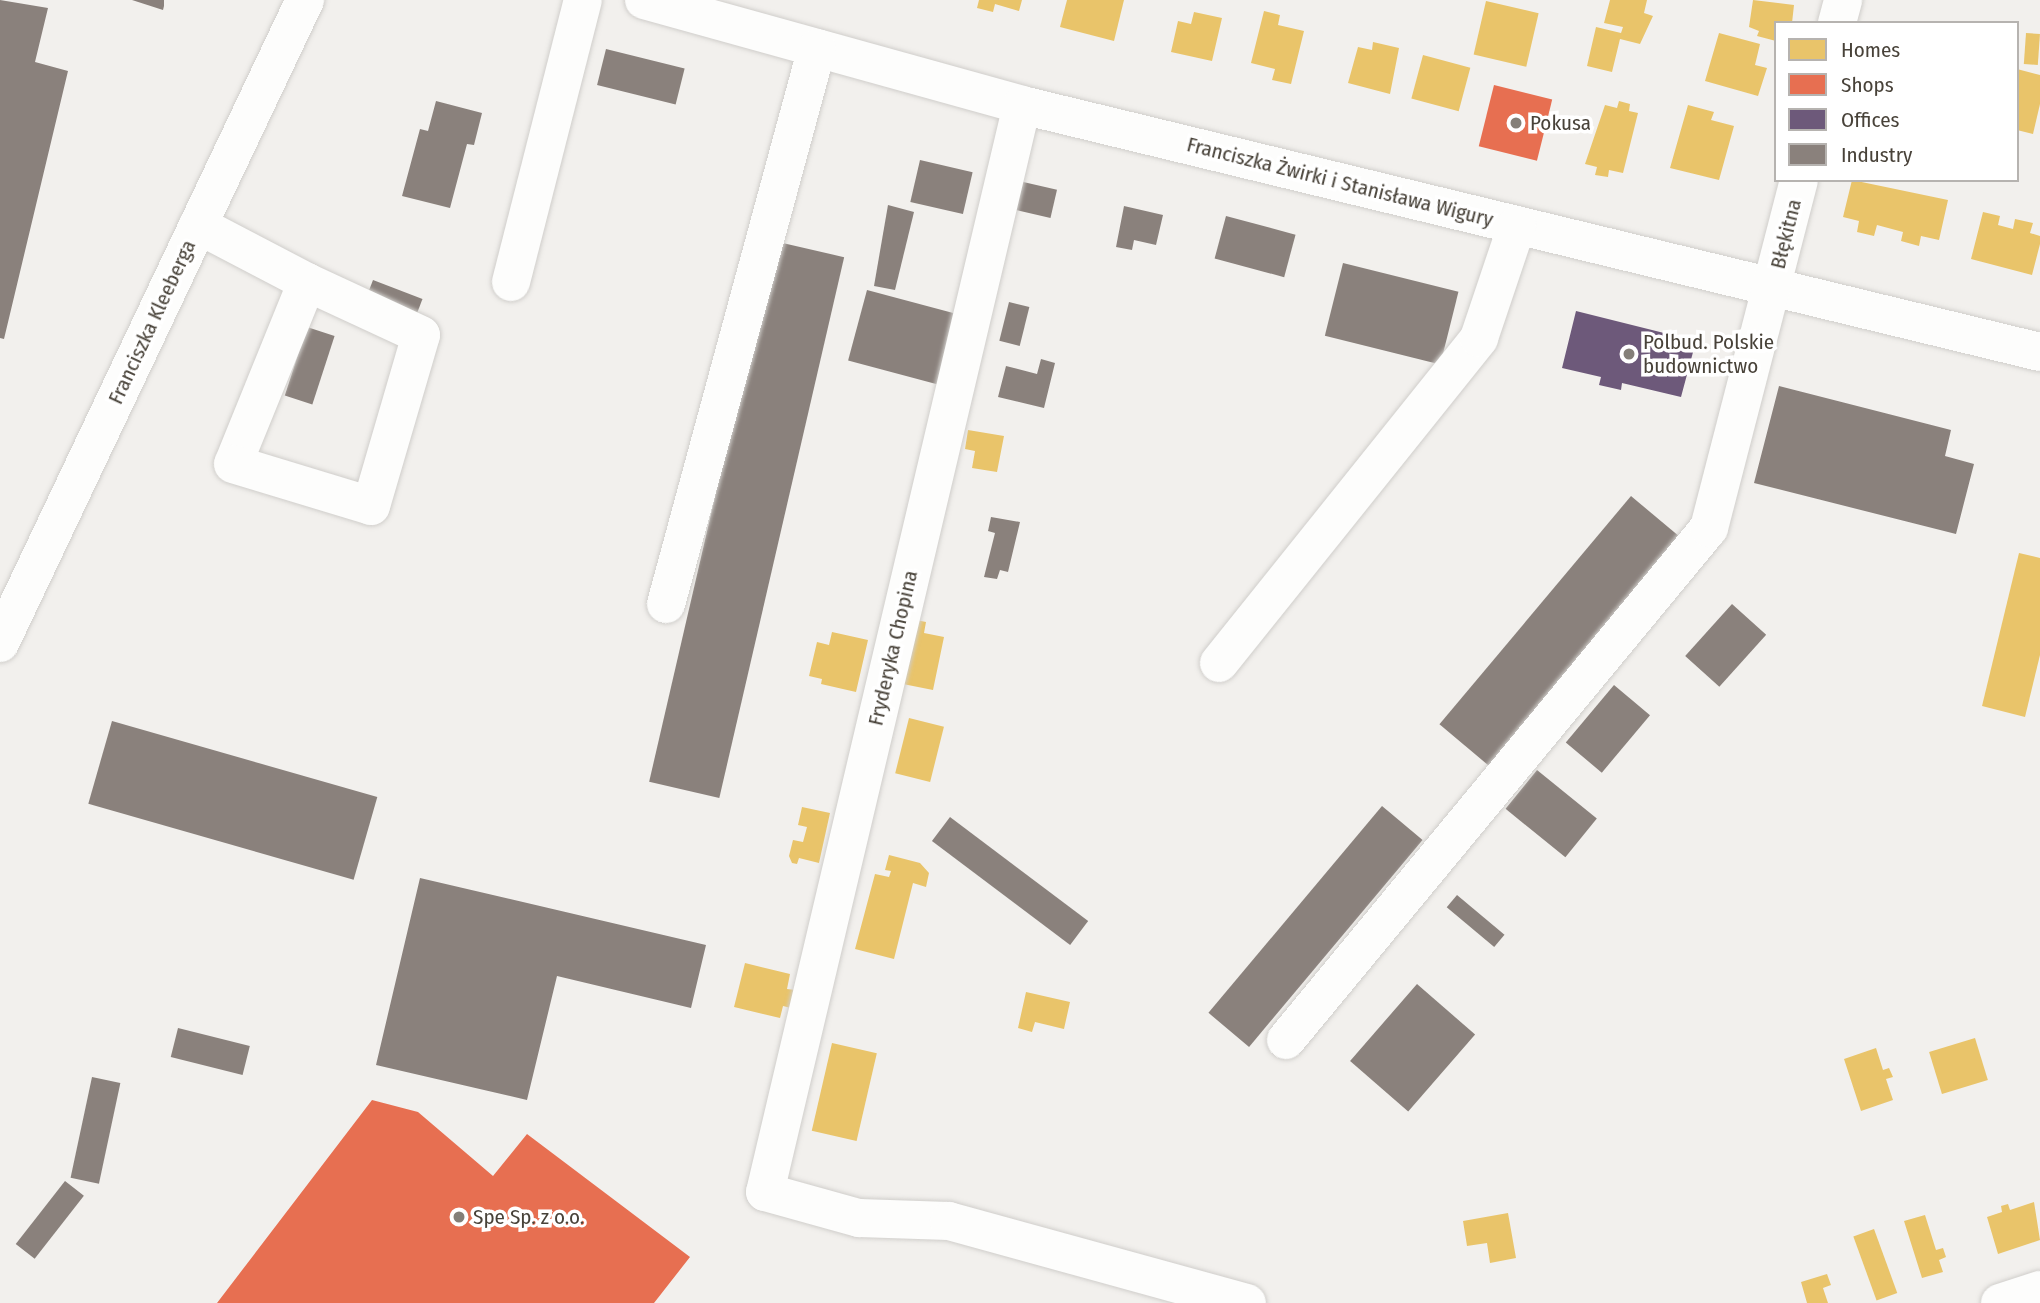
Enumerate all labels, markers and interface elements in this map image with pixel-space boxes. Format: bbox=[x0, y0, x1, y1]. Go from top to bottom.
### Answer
legend bbox=[1774, 21, 2019, 182]
text: Homes bbox=[1841, 37, 1900, 63]
text: Shops bbox=[1841, 72, 1894, 98]
text: Offices bbox=[1841, 107, 1900, 133]
place label: Pokusa bbox=[1530, 110, 1591, 136]
marker: Pokusa bbox=[1508, 115, 1524, 131]
street label: Franciszka Żwirki i Stanisława Wigury bbox=[1184, 132, 1496, 232]
text: Industry bbox=[1841, 142, 1912, 168]
street label: Błękitna bbox=[1765, 196, 1807, 272]
street label: Franciszka Kleeberga bbox=[103, 236, 201, 408]
place label: Polbud. Polskie budownictwo bbox=[1643, 329, 1774, 379]
marker: Polbud. Polskie budownictwo bbox=[1621, 346, 1637, 362]
street label: Fryderyka Chopina bbox=[863, 568, 923, 728]
place label: Spe Sp. z o.o. bbox=[473, 1204, 584, 1230]
marker: Spe Sp. z o.o. bbox=[451, 1209, 467, 1225]

